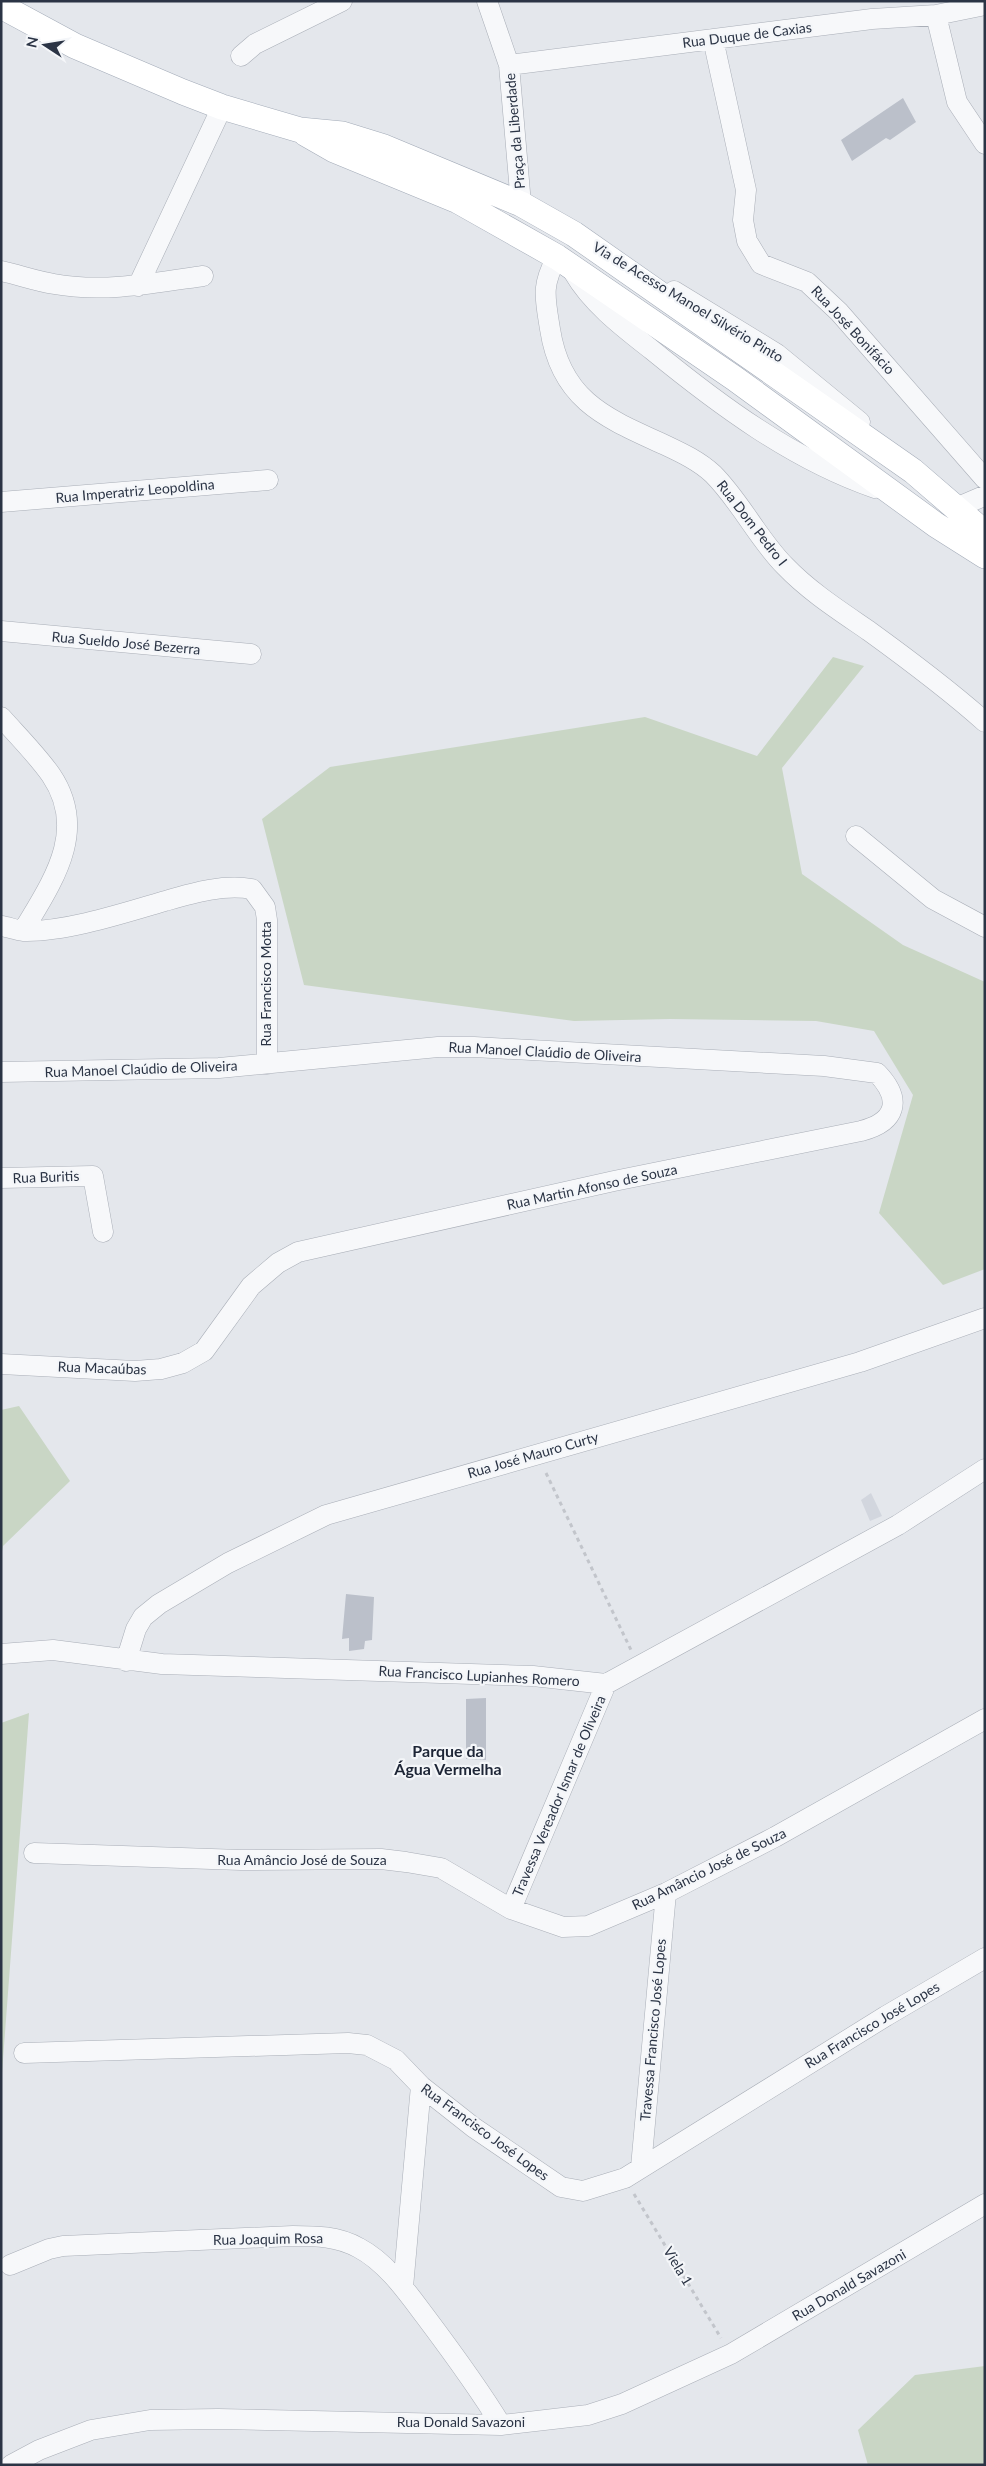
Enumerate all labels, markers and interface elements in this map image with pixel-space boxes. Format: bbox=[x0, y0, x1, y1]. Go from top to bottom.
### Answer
street label: Rua Duque de Caxias bbox=[681, 18, 813, 51]
north arrow bbox=[20, 20, 70, 70]
text: N bbox=[22, 35, 41, 49]
street label: Praça da Liberdade bbox=[501, 72, 528, 190]
street label: Via de Acesso Manoel Silvério Pinto bbox=[590, 238, 787, 365]
street label: Rua José Bonifácio bbox=[808, 282, 899, 378]
street label: Rua Imperatriz Leopoldina bbox=[55, 475, 215, 506]
street label: Rua Dom Pedro I bbox=[714, 477, 791, 569]
street label: Rua Sueldo José Bezerra bbox=[51, 628, 201, 657]
street label: Rua Francisco Motta bbox=[257, 921, 274, 1047]
street label: Rua Manoel Claúdio de Oliveira bbox=[448, 1038, 642, 1065]
street label: Rua Manoel Claúdio de Oliveira bbox=[44, 1057, 238, 1080]
street label: Rua Martin Afonso de Souza bbox=[505, 1160, 679, 1213]
street label: Rua Buritis bbox=[12, 1167, 80, 1186]
street label: Rua Macaúbas bbox=[57, 1357, 147, 1378]
street label: Rua José Mauro Curty bbox=[465, 1427, 601, 1481]
street label: Rua Francisco Lupianhes Romero bbox=[378, 1662, 580, 1689]
street label: Travessa Vereador Ismar de Oliveira bbox=[508, 1693, 609, 1899]
district label: Parque da Água Vermelha bbox=[393, 1741, 502, 1778]
street label: Rua Amâncio José de Souza bbox=[629, 1824, 789, 1913]
street label: Rua Amâncio José de Souza bbox=[217, 1851, 387, 1868]
street label: Travessa Francisco José Lopes bbox=[636, 1938, 669, 2122]
street label: Rua Francisco José Lopes bbox=[801, 1978, 942, 2072]
street label: Rua Francisco José Lopes bbox=[418, 2079, 553, 2184]
street label: Rua Joaquim Rosa bbox=[213, 2229, 323, 2248]
street label: Viela 1 bbox=[660, 2243, 697, 2288]
street label: Rua Donald Savazoni bbox=[789, 2245, 909, 2324]
street label: Rua Donald Savazoni bbox=[397, 2413, 525, 2430]

